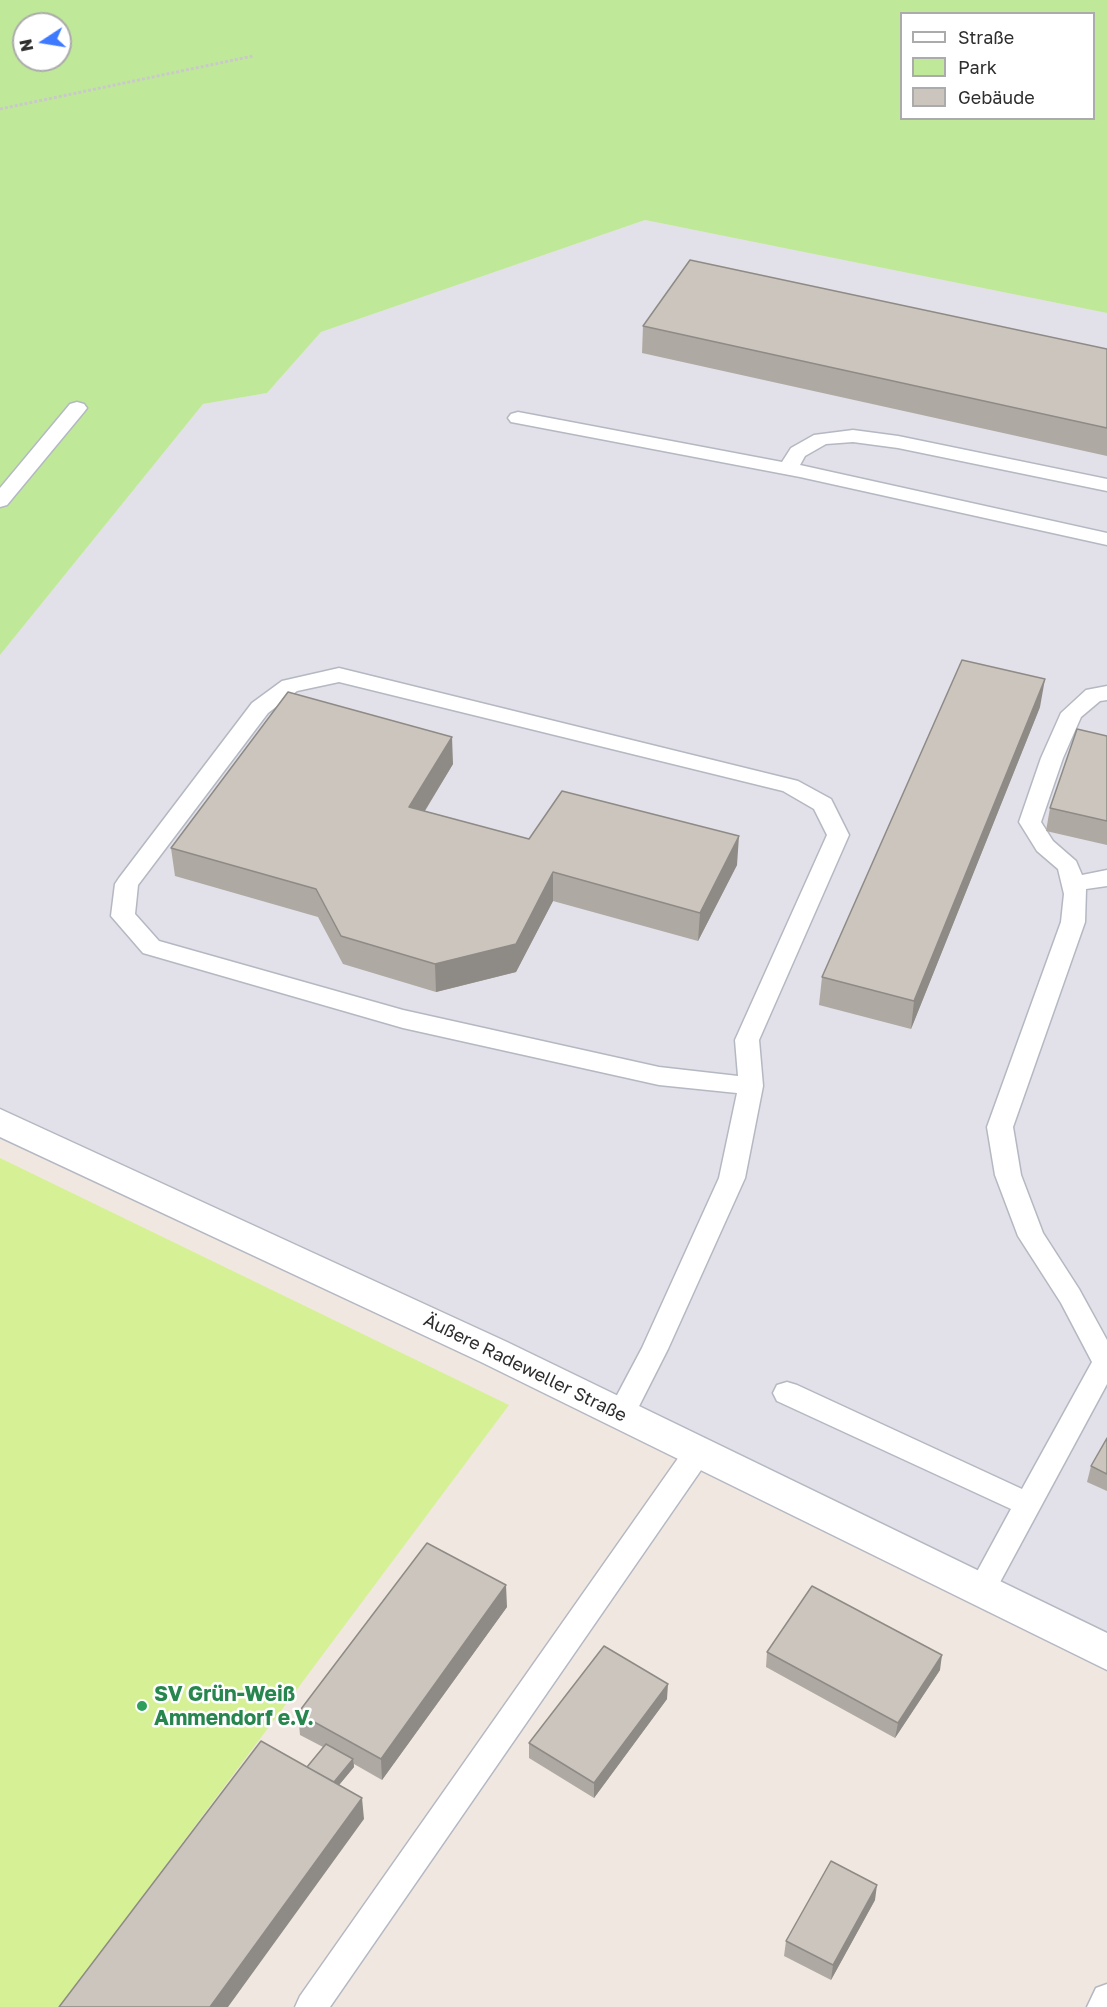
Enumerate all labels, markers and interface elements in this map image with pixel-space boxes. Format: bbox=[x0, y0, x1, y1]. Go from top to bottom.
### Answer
north arrow bbox=[12, 12, 72, 72]
legend bbox=[900, 12, 1095, 120]
text: Straße bbox=[958, 26, 1014, 48]
text: N bbox=[15, 37, 37, 53]
text: Park bbox=[958, 56, 997, 78]
text: Gebäude bbox=[958, 86, 1035, 108]
street label: Äußere Radeweller Straße bbox=[420, 1309, 630, 1427]
place label: SV Grün-Weiß Ammendorf e.V. bbox=[154, 1681, 314, 1731]
marker: SV Grün-Weiß Ammendorf e.V. bbox=[135, 1699, 149, 1713]

